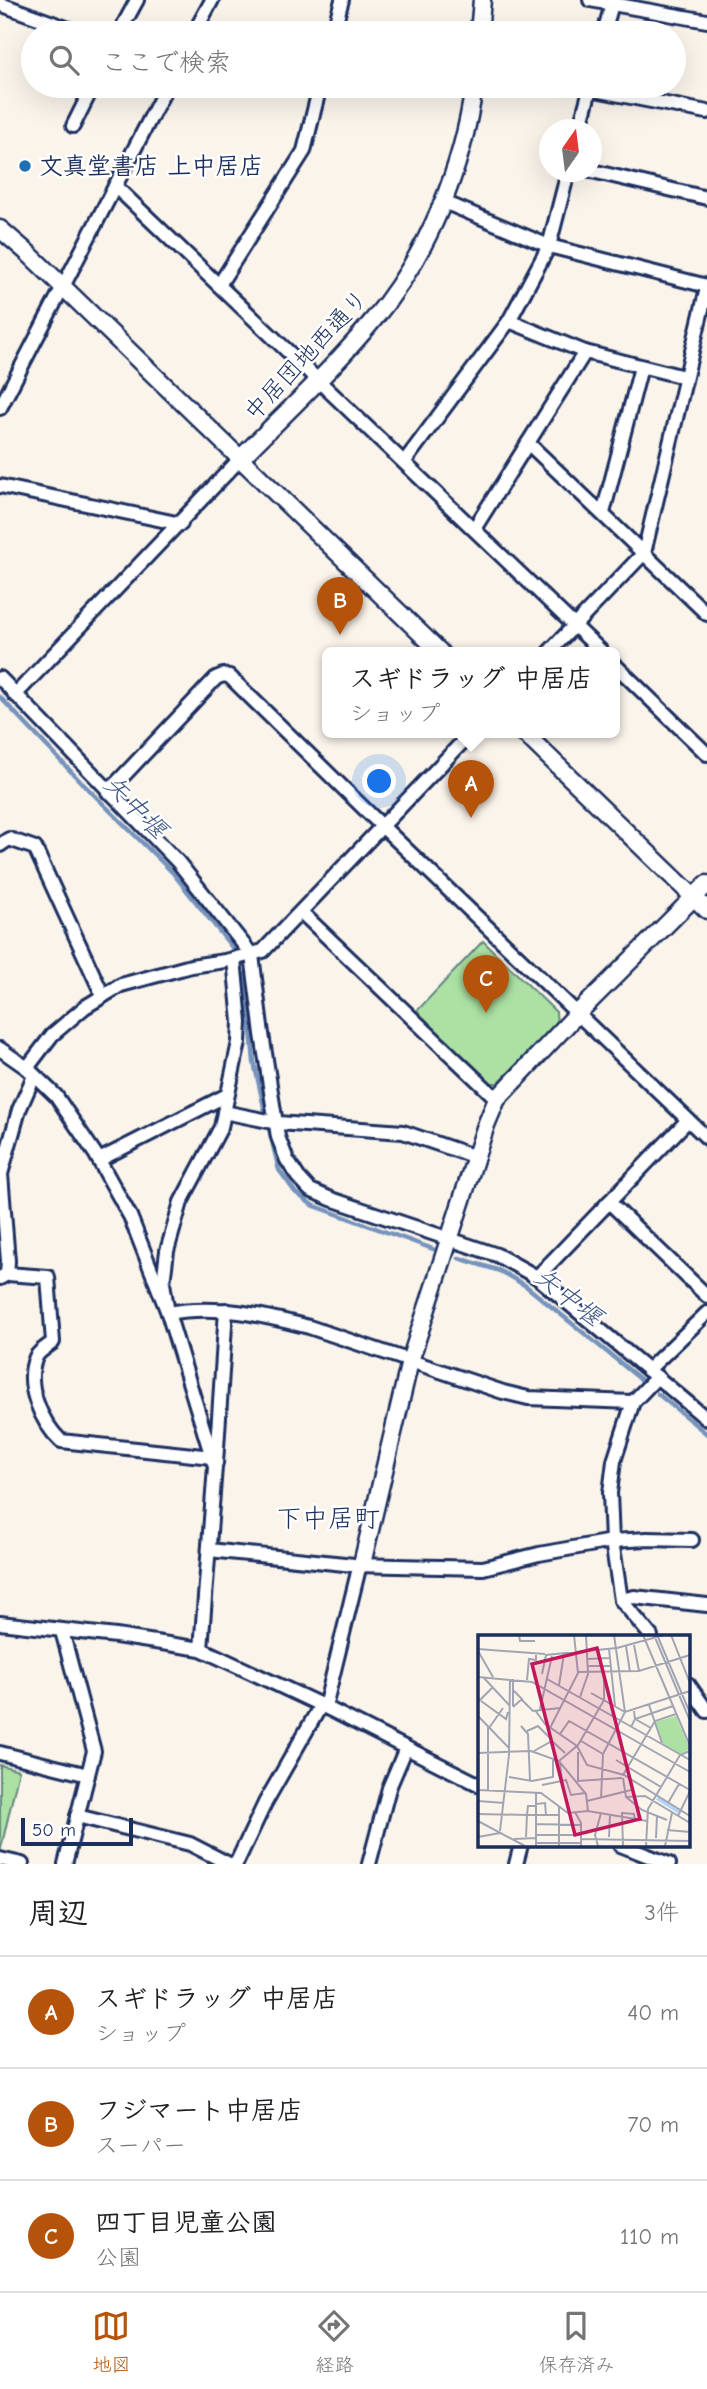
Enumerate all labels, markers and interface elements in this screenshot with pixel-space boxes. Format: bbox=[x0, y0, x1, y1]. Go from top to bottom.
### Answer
search box bbox=[21, 21, 686, 98]
icon: search bbox=[45, 41, 83, 79]
text: ここで検索 bbox=[101, 48, 231, 78]
north arrow bbox=[539, 119, 602, 182]
place label: 文真堂書店 上中居店 bbox=[39, 152, 264, 180]
marker: 文真堂書店 上中居店 bbox=[17, 158, 33, 174]
street label: 中居団地西通り bbox=[238, 284, 374, 426]
pin: B bbox=[317, 577, 363, 635]
popup bbox=[322, 647, 620, 738]
text: スギドラッグ 中居店 bbox=[349, 664, 593, 694]
text: ショップ bbox=[349, 700, 440, 727]
pin: A bbox=[448, 760, 494, 818]
your location bbox=[362, 764, 396, 798]
water label: 矢中堰 bbox=[97, 769, 175, 847]
pin: C bbox=[463, 955, 509, 1013]
water label: 矢中堰 bbox=[528, 1261, 610, 1335]
district label: 下中居町 bbox=[276, 1504, 380, 1534]
inset map bbox=[478, 1635, 690, 1846]
scale bar bbox=[21, 1815, 133, 1847]
text: 50 m bbox=[32, 1819, 76, 1841]
text: 周辺 bbox=[28, 1896, 88, 1931]
text: 3件 bbox=[644, 1899, 679, 1926]
text: スギドラッグ 中居店 bbox=[95, 1984, 338, 2014]
text: A bbox=[45, 1999, 57, 2026]
text: 40 m bbox=[627, 1999, 679, 2026]
text: ショップ bbox=[95, 2020, 186, 2047]
text: フジマート中居店 bbox=[95, 2096, 303, 2126]
text: B bbox=[44, 2111, 58, 2138]
text: 70 m bbox=[627, 2111, 679, 2138]
text: スーパー bbox=[95, 2132, 186, 2159]
text: 四丁目児童公園 bbox=[95, 2208, 277, 2238]
text: C bbox=[44, 2223, 58, 2250]
text: 110 m bbox=[620, 2223, 679, 2250]
text: 公園 bbox=[95, 2244, 141, 2271]
tab: 地図 bbox=[92, 2307, 131, 2376]
tab: 経路 bbox=[315, 2307, 354, 2376]
tab: 保存済み bbox=[538, 2307, 615, 2376]

